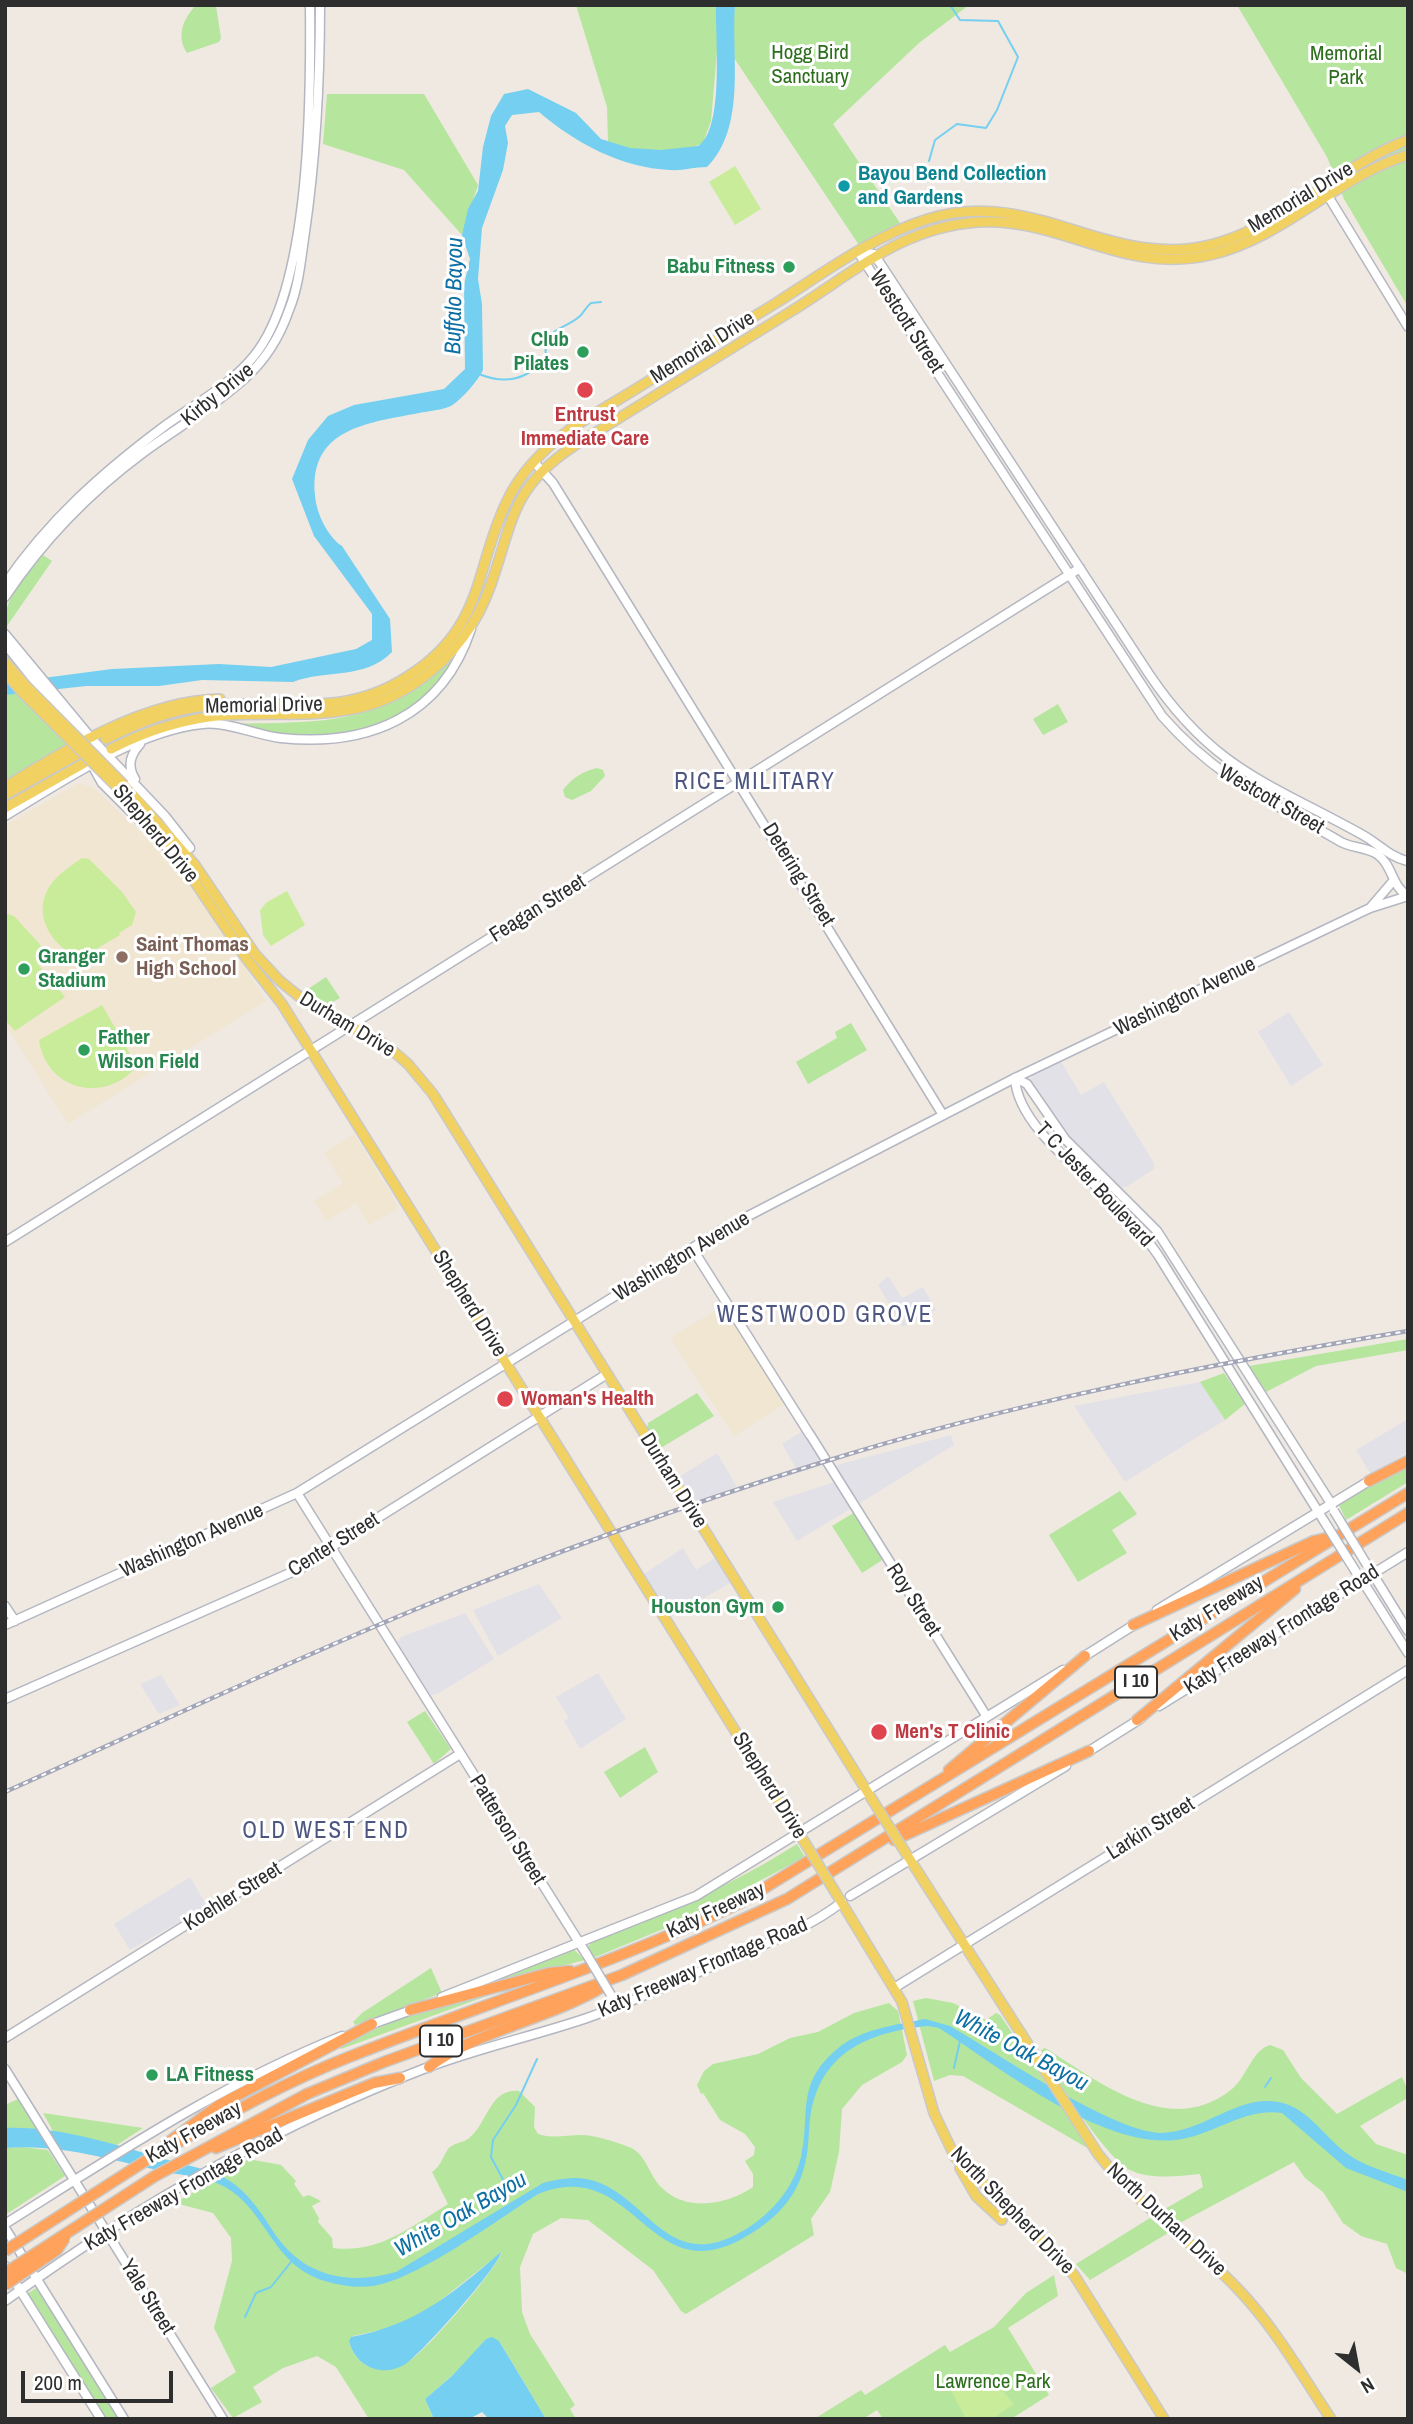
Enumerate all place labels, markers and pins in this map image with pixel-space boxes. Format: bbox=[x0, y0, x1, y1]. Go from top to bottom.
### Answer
place label: Bayou Bend Collection and Gardens bbox=[858, 161, 1046, 211]
marker: Bayou Bend Collection and Gardens bbox=[836, 178, 852, 194]
place label: Babu Fitness bbox=[667, 254, 775, 280]
marker: Babu Fitness bbox=[781, 259, 797, 275]
place label: Club Pilates bbox=[513, 327, 569, 377]
marker: Club Pilates bbox=[575, 344, 591, 360]
marker: Entrust Immediate Care bbox=[575, 380, 595, 400]
place label: Entrust Immediate Care bbox=[521, 402, 649, 452]
place label: Saint Thomas High School bbox=[136, 932, 249, 982]
place label: Granger Stadium bbox=[38, 944, 106, 994]
marker: Saint Thomas High School bbox=[114, 949, 130, 965]
marker: Granger Stadium bbox=[16, 961, 32, 977]
place label: Father Wilson Field bbox=[98, 1025, 199, 1075]
marker: Father Wilson Field bbox=[76, 1042, 92, 1058]
place label: Woman's Health bbox=[521, 1386, 654, 1412]
marker: Woman's Health bbox=[495, 1389, 515, 1409]
place label: Houston Gym bbox=[651, 1594, 764, 1620]
marker: Houston Gym bbox=[770, 1599, 786, 1615]
place label: Men's T Clinic bbox=[895, 1719, 1010, 1745]
marker: Men's T Clinic bbox=[869, 1722, 889, 1742]
place label: LA Fitness bbox=[166, 2062, 254, 2088]
marker: LA Fitness bbox=[144, 2067, 160, 2083]

